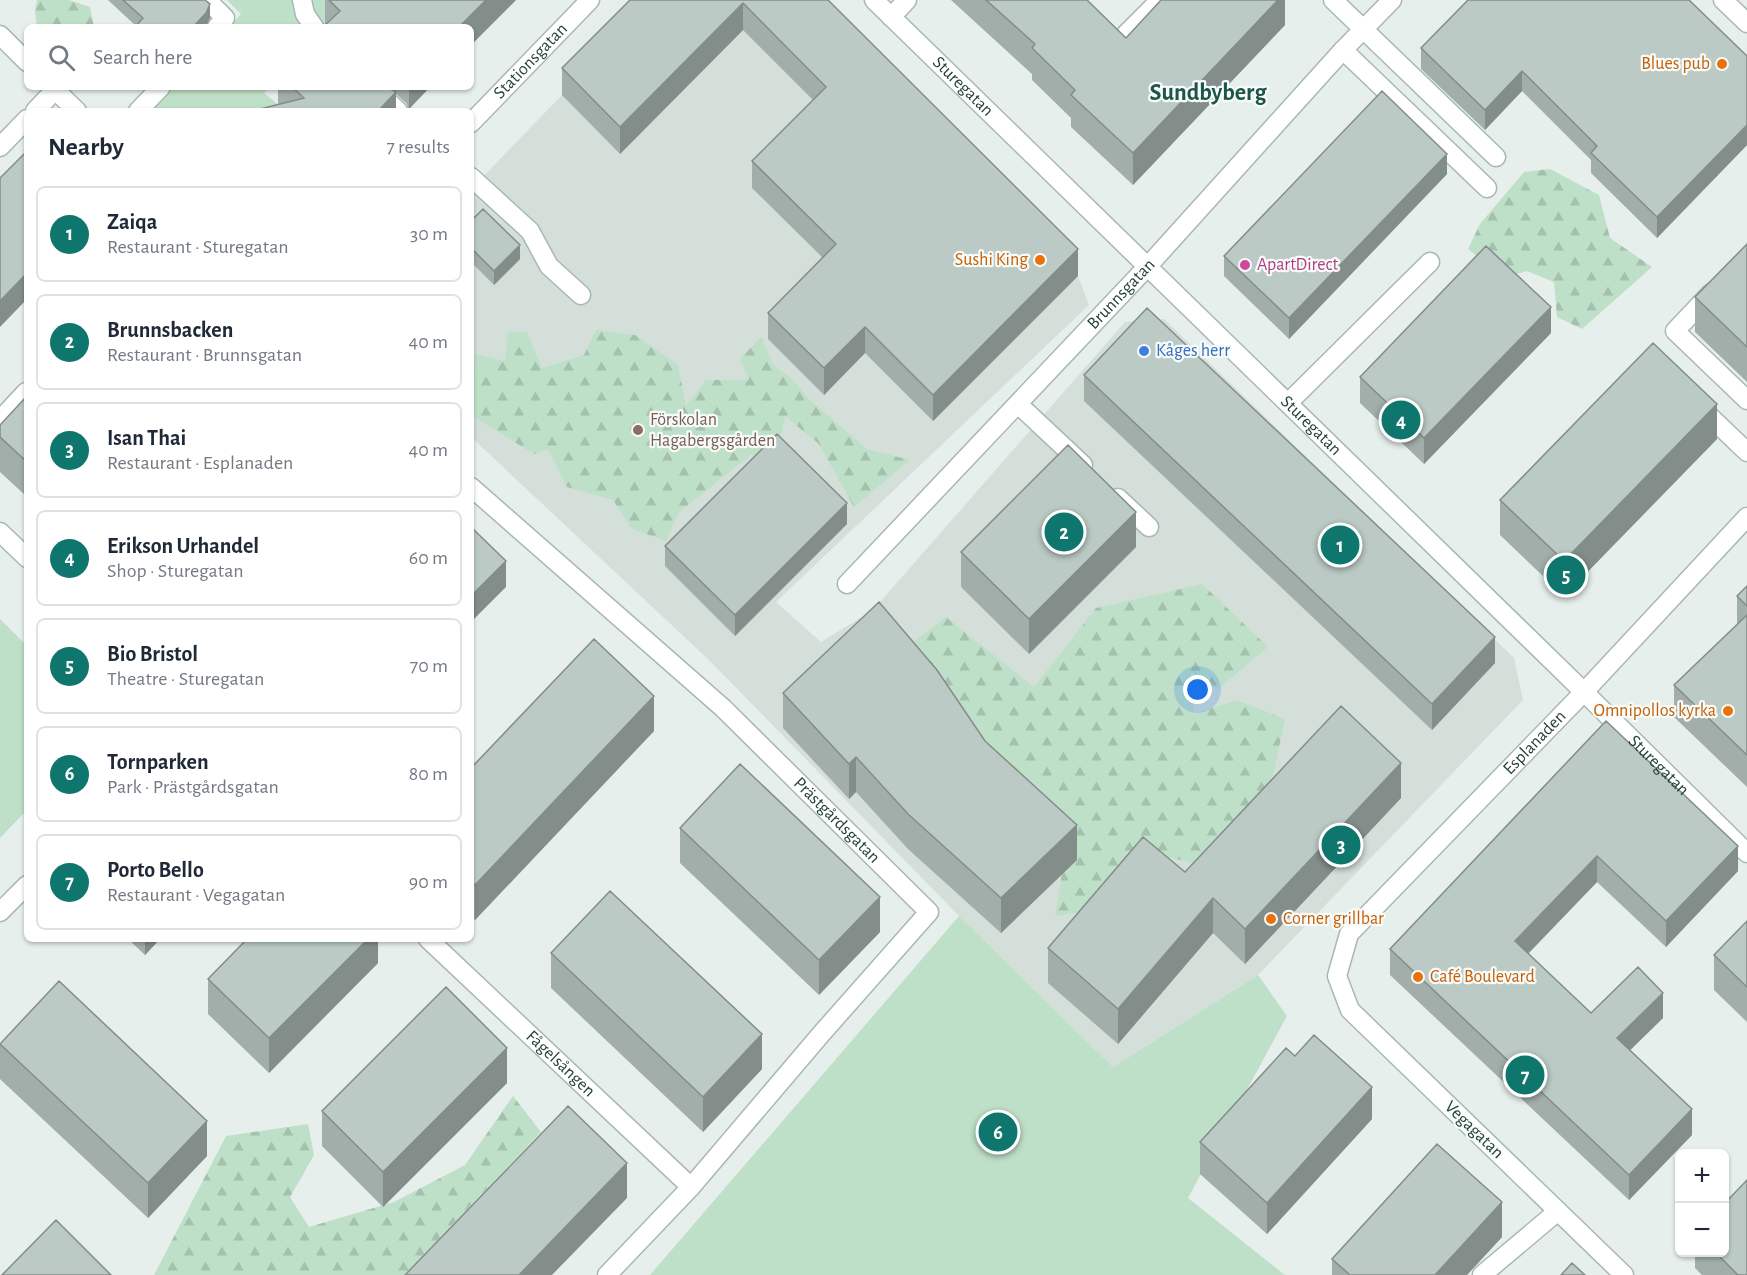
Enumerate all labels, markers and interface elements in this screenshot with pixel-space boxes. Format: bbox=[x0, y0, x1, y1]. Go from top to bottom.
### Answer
street label: Stationsgatan bbox=[490, 20, 571, 102]
search box bbox=[24, 24, 474, 90]
icon: search bbox=[45, 41, 78, 74]
text: Search here bbox=[93, 46, 192, 68]
street label: Sturegatan bbox=[929, 53, 997, 120]
place label: Blues pub bbox=[1641, 55, 1710, 73]
marker: Blues pub bbox=[1715, 57, 1729, 71]
district label: Sundbyberg bbox=[1150, 81, 1267, 105]
text: Nearby bbox=[48, 134, 124, 160]
text: 7 results bbox=[386, 137, 450, 157]
text: Zaiqa bbox=[107, 211, 157, 233]
text: 1 bbox=[66, 224, 73, 244]
text: 30 m bbox=[410, 224, 448, 244]
text: Restaurant · Sturegatan bbox=[107, 237, 289, 257]
place label: Sushi King bbox=[955, 251, 1028, 269]
marker: Sushi King bbox=[1033, 253, 1047, 267]
street label: Brunnsgatan bbox=[1084, 256, 1159, 333]
place label: ApartDirect bbox=[1257, 256, 1339, 274]
marker: ApartDirect bbox=[1238, 258, 1252, 272]
text: Brunnsbacken bbox=[107, 319, 233, 341]
text: 2 bbox=[65, 332, 74, 352]
text: 40 m bbox=[409, 332, 448, 352]
place label: Kåges herr bbox=[1156, 342, 1230, 360]
marker: Kåges herr bbox=[1137, 344, 1151, 358]
text: Restaurant · Brunnsgatan bbox=[107, 345, 302, 365]
street label: Sturegatan bbox=[1277, 392, 1345, 459]
pin: 4 bbox=[1382, 398, 1420, 442]
place label: Förskolan Hagabergsgården bbox=[650, 411, 775, 450]
marker: Förskolan Hagabergsgården bbox=[631, 423, 645, 437]
text: Isan Thai bbox=[107, 427, 186, 449]
text: 3 bbox=[65, 440, 74, 460]
text: 40 m bbox=[409, 440, 448, 460]
text: Restaurant · Esplanaden bbox=[107, 453, 293, 473]
pin: 2 bbox=[1044, 510, 1084, 554]
pin: 1 bbox=[1320, 522, 1360, 568]
text: Erikson Urhandel bbox=[107, 535, 259, 557]
text: 4 bbox=[64, 548, 75, 568]
text: 60 m bbox=[409, 548, 448, 568]
pin: 5 bbox=[1546, 552, 1586, 598]
text: Shop · Sturegatan bbox=[107, 561, 244, 581]
text: Bio Bristol bbox=[107, 643, 198, 665]
text: 5 bbox=[65, 656, 74, 676]
text: 70 m bbox=[410, 656, 448, 676]
text: Theatre · Sturegatan bbox=[107, 669, 264, 689]
your location bbox=[1183, 675, 1212, 704]
place label: Omnipollos kyrka bbox=[1593, 702, 1716, 720]
marker: Omnipollos kyrka bbox=[1721, 704, 1735, 718]
street label: Esplanaden bbox=[1500, 707, 1570, 778]
street label: Sturegatan bbox=[1625, 732, 1692, 799]
text: Tornparken bbox=[107, 751, 209, 773]
text: 6 bbox=[65, 764, 74, 784]
text: 80 m bbox=[409, 764, 448, 784]
street label: Prästgårdsgatan bbox=[790, 774, 883, 867]
text: Park · Prästgårdsgatan bbox=[107, 777, 279, 797]
pin: 3 bbox=[1322, 822, 1360, 868]
text: Porto Bello bbox=[107, 859, 204, 881]
text: 7 bbox=[65, 872, 74, 892]
text: 90 m bbox=[409, 872, 448, 892]
text: Restaurant · Vegagatan bbox=[107, 885, 285, 905]
place label: Corner grillbar bbox=[1283, 910, 1384, 928]
marker: Corner grillbar bbox=[1264, 912, 1278, 926]
place label: Café Boulevard bbox=[1430, 968, 1535, 986]
marker: Café Boulevard bbox=[1411, 970, 1425, 984]
street label: Fågelsången bbox=[522, 1027, 598, 1100]
pin: 7 bbox=[1506, 1052, 1544, 1098]
street label: Vegagatan bbox=[1441, 1098, 1507, 1162]
pin: 6 bbox=[978, 1110, 1018, 1154]
map controls bbox=[1675, 1149, 1729, 1257]
button: + bbox=[1675, 1149, 1729, 1203]
button: − bbox=[1675, 1203, 1729, 1257]

